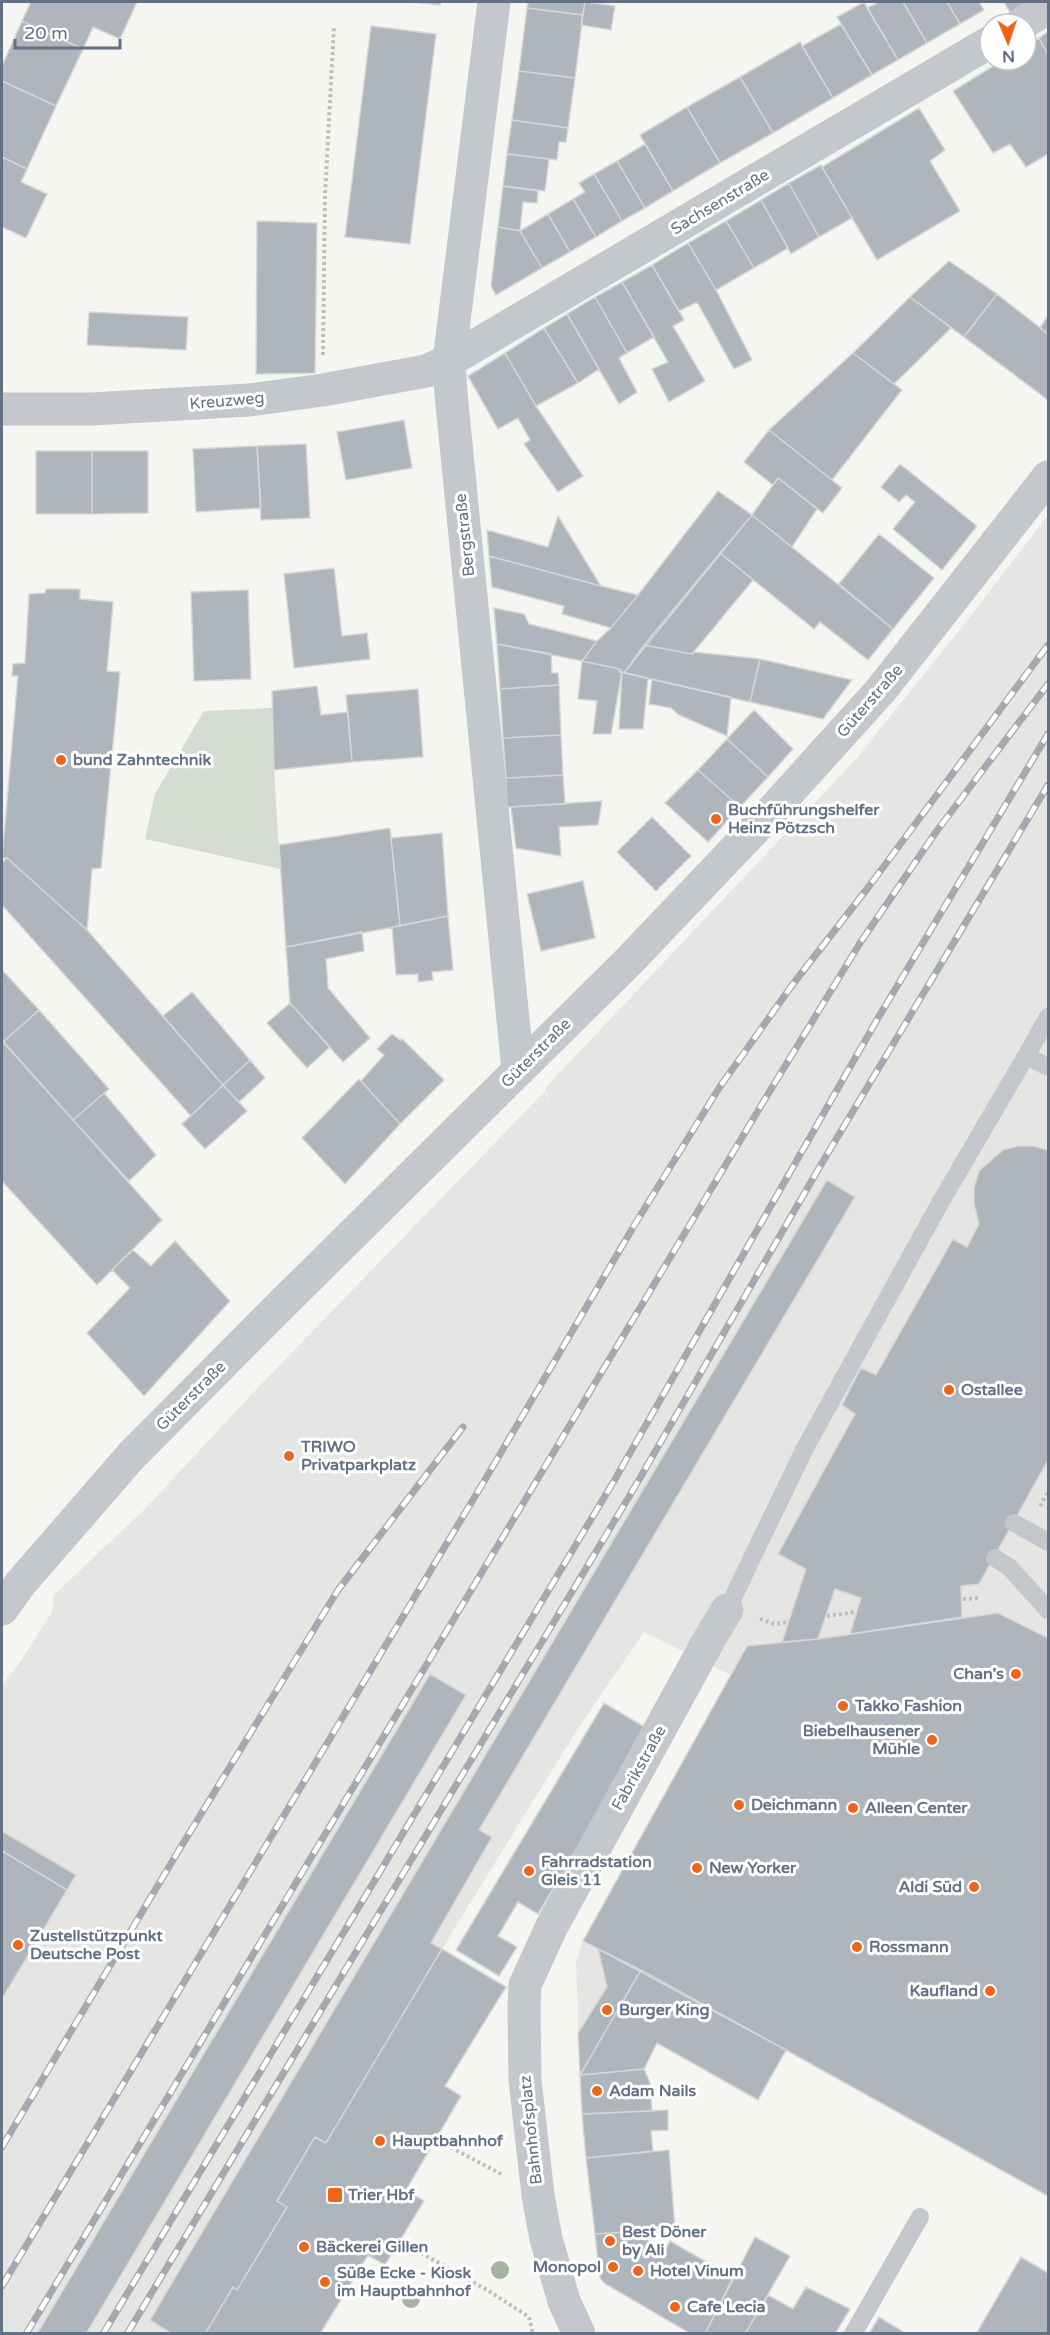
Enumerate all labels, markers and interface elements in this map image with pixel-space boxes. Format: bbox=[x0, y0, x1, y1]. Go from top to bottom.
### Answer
scale bar bbox=[15, 12, 120, 50]
north arrow bbox=[978, 12, 1038, 72]
text: 20 m bbox=[24, 22, 68, 44]
text: N bbox=[1002, 46, 1015, 66]
street label: Sachsenstraße bbox=[667, 165, 773, 239]
street label: Kreuzweg bbox=[189, 388, 265, 414]
street label: Bergstraße bbox=[451, 492, 479, 578]
street label: Güterstraße bbox=[833, 660, 907, 742]
place label: bund Zahntechnik bbox=[73, 750, 211, 770]
marker: bund Zahntechnik bbox=[54, 753, 68, 767]
place label: Buchführungshelfer Heinz Pötzsch bbox=[728, 800, 880, 838]
marker: Buchführungshelfer Heinz Pötzsch bbox=[709, 812, 723, 826]
street label: Güterstraße bbox=[497, 1014, 575, 1092]
street label: Güterstraße bbox=[152, 1357, 230, 1435]
place label: Ostallee bbox=[961, 1380, 1023, 1400]
marker: Ostallee bbox=[942, 1383, 956, 1397]
place label: TRIWO Privatparkplatz bbox=[300, 1437, 416, 1475]
marker: TRIWO Privatparkplatz bbox=[282, 1449, 296, 1463]
place label: Chan's bbox=[953, 1664, 1004, 1684]
marker: Chan's bbox=[1009, 1667, 1023, 1681]
place label: Takko Fashion bbox=[854, 1696, 962, 1716]
marker: Takko Fashion bbox=[836, 1699, 850, 1713]
place label: Biebelhausener Mühle bbox=[803, 1721, 921, 1759]
street label: Fabrikstraße bbox=[607, 1722, 671, 1814]
marker: Biebelhausener Mühle bbox=[925, 1733, 939, 1747]
place label: Deichmann bbox=[751, 1795, 837, 1815]
marker: Deichmann bbox=[732, 1798, 746, 1812]
place label: Alleen Center bbox=[865, 1798, 968, 1818]
marker: Alleen Center bbox=[846, 1801, 860, 1815]
place label: Fahrradstation Gleis 11 bbox=[541, 1852, 652, 1890]
place label: New Yorker bbox=[709, 1858, 797, 1878]
marker: New Yorker bbox=[690, 1861, 704, 1875]
marker: Fahrradstation Gleis 11 bbox=[522, 1864, 536, 1878]
place label: Aldi Süd bbox=[898, 1877, 962, 1897]
marker: Aldi Süd bbox=[967, 1880, 981, 1894]
place label: Zustellstützpunkt Deutsche Post bbox=[30, 1926, 163, 1964]
place label: Rossmann bbox=[869, 1937, 949, 1957]
marker: Zustellstützpunkt Deutsche Post bbox=[11, 1938, 25, 1952]
marker: Rossmann bbox=[850, 1940, 864, 1954]
place label: Kaufland bbox=[910, 1981, 978, 2001]
marker: Kaufland bbox=[983, 1984, 997, 1998]
place label: Burger King bbox=[619, 2000, 710, 2020]
marker: Burger King bbox=[600, 2003, 614, 2017]
street label: Bahnhofsplatz bbox=[515, 2074, 547, 2186]
place label: Adam Nails bbox=[609, 2081, 696, 2101]
marker: Adam Nails bbox=[590, 2084, 604, 2098]
place label: Hauptbahnhof bbox=[392, 2131, 504, 2151]
marker: Hauptbahnhof bbox=[373, 2134, 387, 2148]
place label: Trier Hbf bbox=[347, 2185, 415, 2205]
marker: Trier Hbf bbox=[326, 2186, 344, 2204]
place label: Best Döner by Ali bbox=[622, 2222, 707, 2260]
marker: Best Döner by Ali bbox=[603, 2234, 617, 2248]
place label: Bäckerei Gillen bbox=[316, 2237, 428, 2257]
marker: Bäckerei Gillen bbox=[297, 2240, 311, 2254]
place label: Monopol bbox=[533, 2257, 601, 2277]
marker: Monopol bbox=[606, 2260, 620, 2274]
place label: Hotel Vinum bbox=[650, 2261, 744, 2281]
place label: Süße Ecke - Kiosk im Hauptbahnhof bbox=[337, 2263, 472, 2301]
marker: Hotel Vinum bbox=[631, 2264, 645, 2278]
marker: Süße Ecke - Kiosk im Hauptbahnhof bbox=[318, 2275, 332, 2289]
place label: Cafe Lecia bbox=[687, 2297, 766, 2317]
marker: Cafe Lecia bbox=[668, 2300, 682, 2314]

